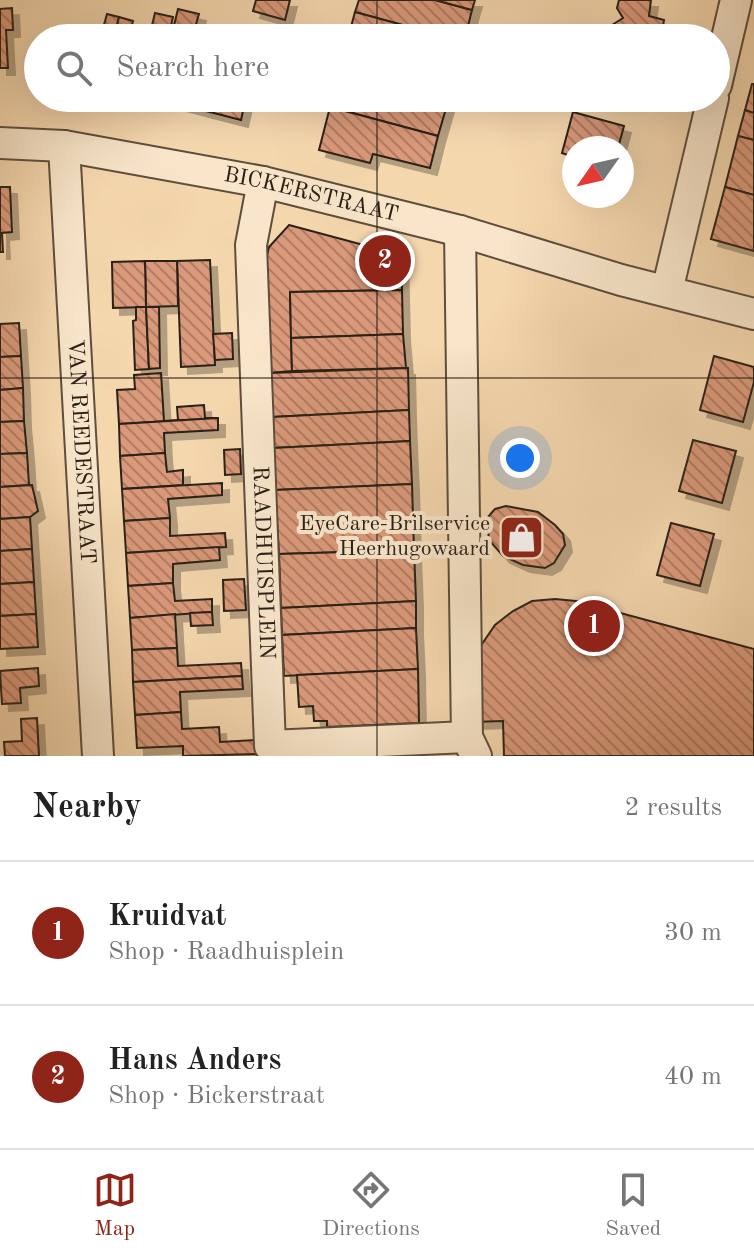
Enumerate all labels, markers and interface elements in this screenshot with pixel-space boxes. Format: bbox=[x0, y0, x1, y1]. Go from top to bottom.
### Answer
search box bbox=[24, 24, 730, 112]
icon: search bbox=[52, 46, 96, 90]
text: Search here bbox=[116, 53, 270, 83]
north arrow bbox=[562, 136, 634, 208]
street label: BICKERSTRAAT bbox=[222, 164, 401, 226]
pin: 2 bbox=[359, 231, 411, 291]
street label: VAN REEDESTRAAT bbox=[64, 339, 98, 564]
your location bbox=[500, 438, 540, 478]
street label: RAADHUISPLEIN bbox=[248, 465, 278, 660]
place label: EyeCare-Brilservice Heerhugowaard bbox=[299, 513, 490, 560]
shop icon: EyeCare-Brilservice Heerhugowaard bbox=[497, 513, 545, 561]
pin: 1 bbox=[568, 596, 620, 656]
text: Nearby bbox=[32, 791, 142, 825]
text: 2 results bbox=[624, 795, 722, 821]
text: Kruidvat bbox=[108, 902, 226, 932]
text: 1 bbox=[50, 920, 66, 946]
text: 30 m bbox=[664, 920, 722, 946]
text: Shop · Raadhuisplein bbox=[108, 939, 344, 965]
text: Hans Anders bbox=[108, 1046, 281, 1076]
text: 2 bbox=[50, 1064, 66, 1090]
text: 40 m bbox=[664, 1064, 722, 1090]
text: Shop · Bickerstraat bbox=[108, 1083, 325, 1109]
tab: Map bbox=[93, 1168, 137, 1243]
tab: Directions bbox=[322, 1168, 420, 1243]
tab: Saved bbox=[605, 1168, 661, 1243]

